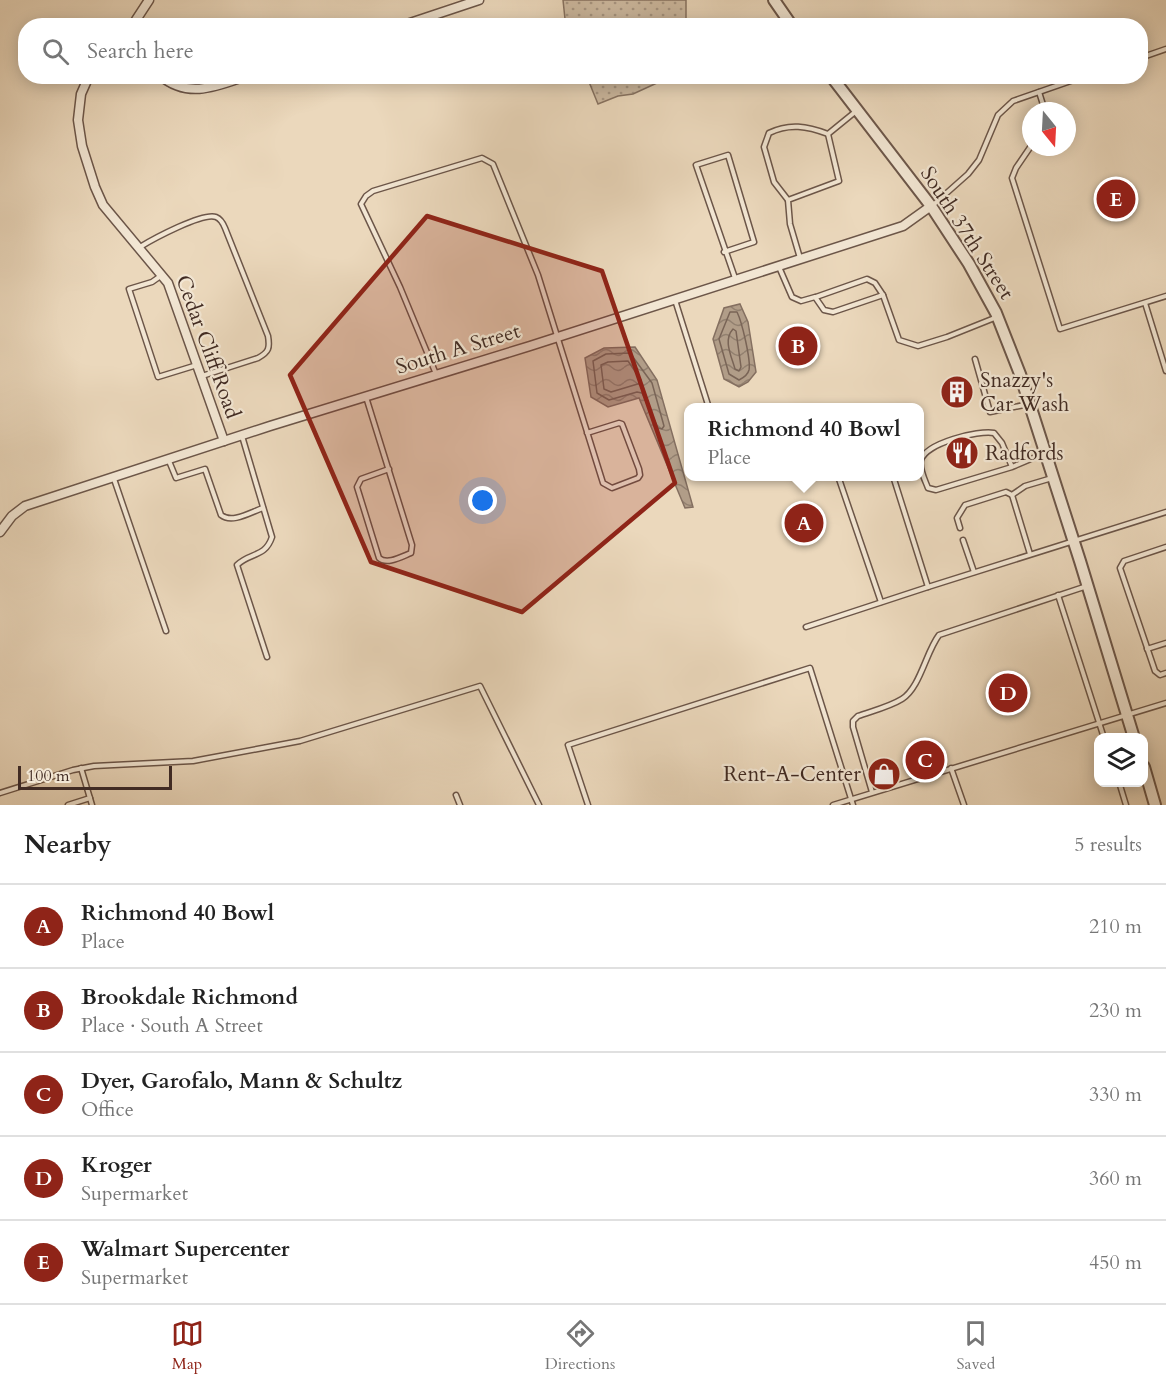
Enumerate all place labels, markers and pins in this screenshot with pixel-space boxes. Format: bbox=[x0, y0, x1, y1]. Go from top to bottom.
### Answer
pin: E bbox=[1096, 176, 1136, 222]
pin: B bbox=[778, 324, 818, 368]
place label: Snazzy's Car Wash bbox=[980, 366, 1070, 419]
building icon: Snazzy's Car Wash bbox=[939, 374, 975, 410]
restaurant icon: Radfords bbox=[944, 435, 980, 471]
place label: Radfords bbox=[985, 439, 1063, 468]
pin: A bbox=[784, 500, 824, 546]
pin: D bbox=[988, 670, 1028, 716]
pin: C bbox=[906, 738, 944, 783]
shop icon: Rent-A-Center bbox=[866, 756, 902, 792]
place label: Rent-A-Center bbox=[723, 760, 861, 789]

